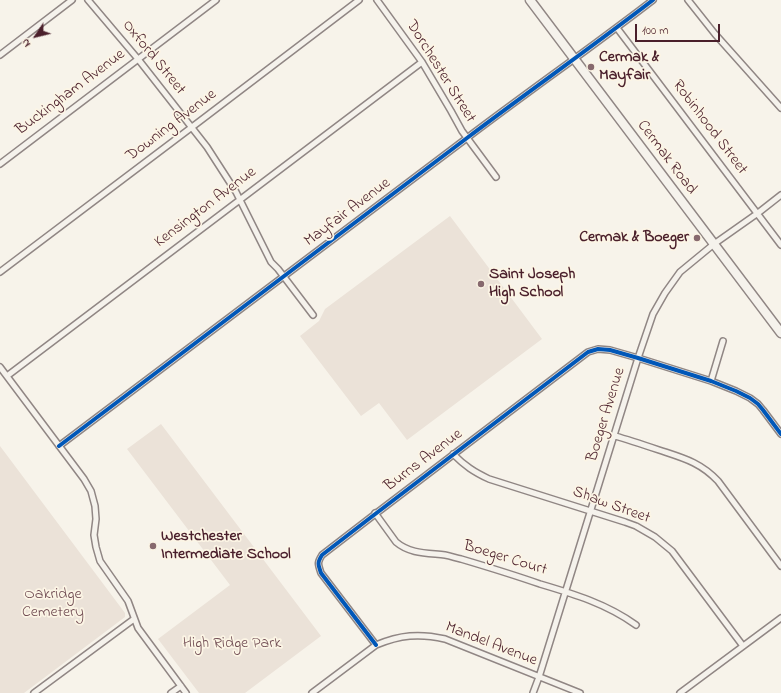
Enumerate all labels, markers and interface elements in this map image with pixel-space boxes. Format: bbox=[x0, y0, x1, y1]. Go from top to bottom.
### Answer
north arrow bbox=[16, 16, 56, 56]
scale bar bbox=[637, 16, 722, 42]
street label: Oxford Street bbox=[117, 17, 189, 99]
street label: Dorchester Street bbox=[401, 17, 479, 127]
text: 100 m bbox=[642, 22, 669, 40]
text: N bbox=[17, 35, 35, 51]
street label: Buckingham Avenue bbox=[13, 46, 129, 140]
place label: Cermak & Mayfair bbox=[599, 48, 659, 86]
marker: Cermak & Mayfair bbox=[586, 62, 596, 72]
street label: Robinhood Street bbox=[667, 77, 751, 179]
street label: Downing Avenue bbox=[123, 86, 221, 166]
street label: Cermak Road bbox=[632, 117, 700, 199]
street label: Kensington Avenue bbox=[151, 164, 261, 252]
street label: Mayfair Avenue bbox=[301, 174, 395, 252]
place label: Cermak & Boeger bbox=[579, 228, 689, 248]
marker: Cermak & Boeger bbox=[692, 233, 702, 243]
place label: Saint Joseph High School bbox=[489, 265, 575, 303]
marker: Saint Joseph High School bbox=[476, 279, 486, 289]
street label: Boeger Avenue bbox=[584, 366, 630, 464]
street label: Burns Avenue bbox=[381, 425, 467, 497]
street label: Shaw Street bbox=[570, 483, 652, 529]
place label: Westchester Intermediate School bbox=[161, 527, 291, 565]
street label: Boeger Court bbox=[461, 537, 549, 581]
marker: Westchester Intermediate School bbox=[148, 541, 158, 551]
park label: Oakridge Cemetery bbox=[22, 585, 84, 623]
street label: Mandel Avenue bbox=[442, 619, 540, 671]
park label: High Ridge Park bbox=[183, 634, 281, 654]

